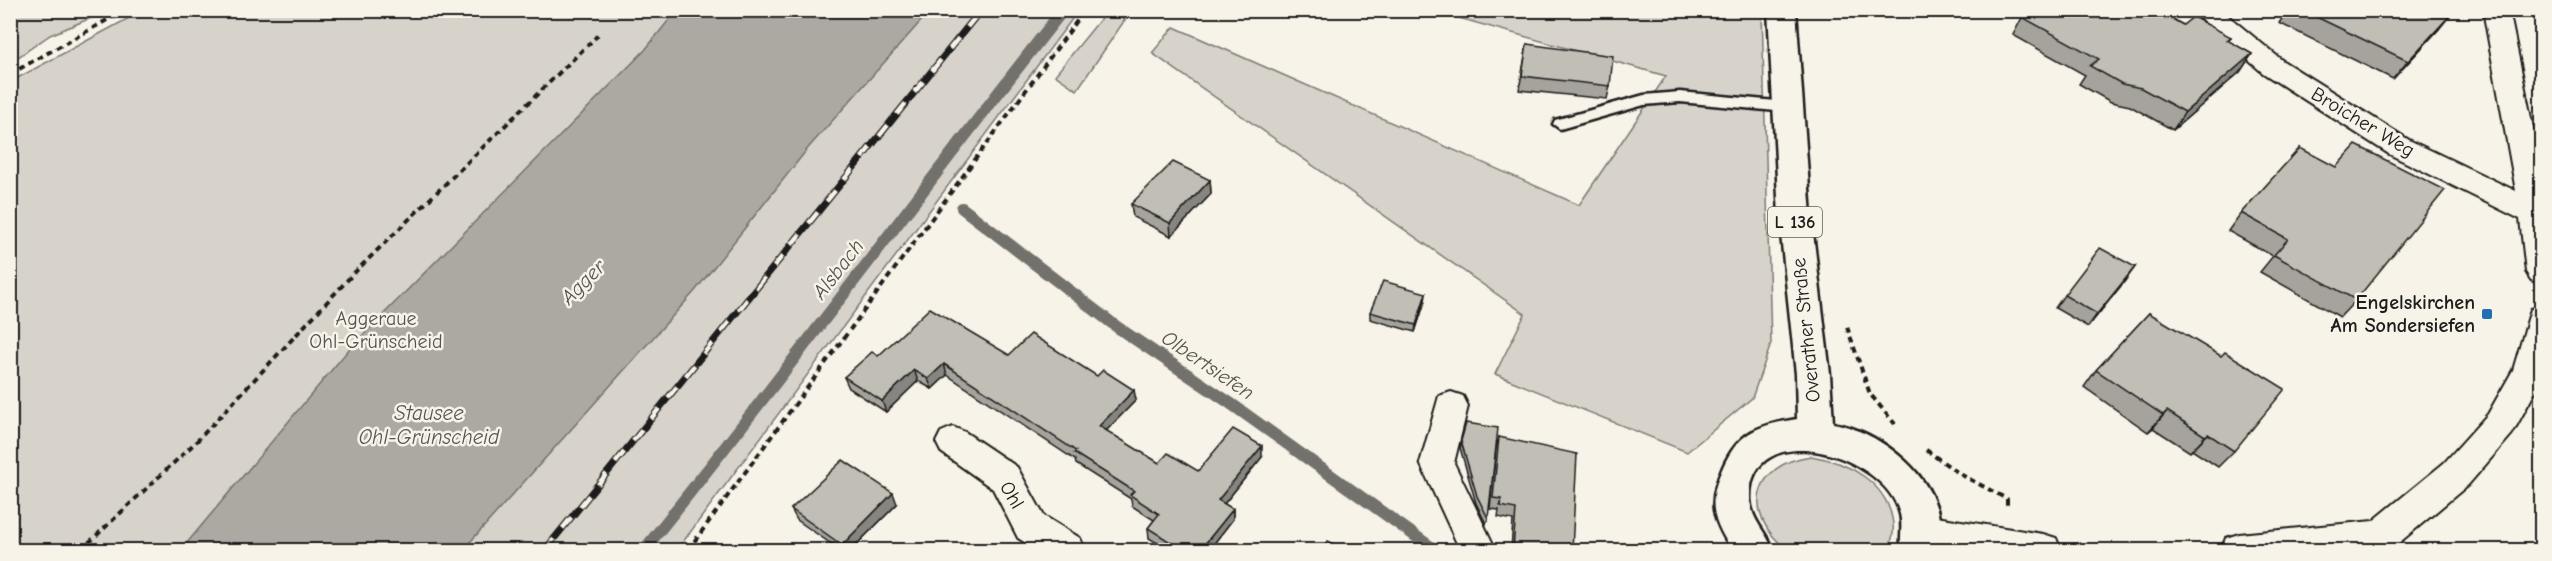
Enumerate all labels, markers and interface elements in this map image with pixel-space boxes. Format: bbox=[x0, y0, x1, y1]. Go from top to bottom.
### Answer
street label: Broicher Weg bbox=[2307, 82, 2419, 162]
road number: L 136 bbox=[1768, 207, 1822, 237]
water label: Alsbach bbox=[807, 234, 869, 304]
water label: Agger bbox=[555, 254, 611, 310]
street label: Overather Straße bbox=[1787, 257, 1825, 403]
place label: Engelskirchen Am Sondersiefen bbox=[2331, 291, 2475, 337]
park label: Aggeraue Ohl-Grünscheid bbox=[309, 307, 443, 353]
marker: Engelskirchen Am Sondersiefen bbox=[2480, 307, 2494, 321]
water label: Olbertsiefen bbox=[1157, 325, 1259, 405]
water label: Stausee Ohl-Grünscheid bbox=[359, 401, 500, 449]
street label: Ohl bbox=[995, 477, 1029, 513]

